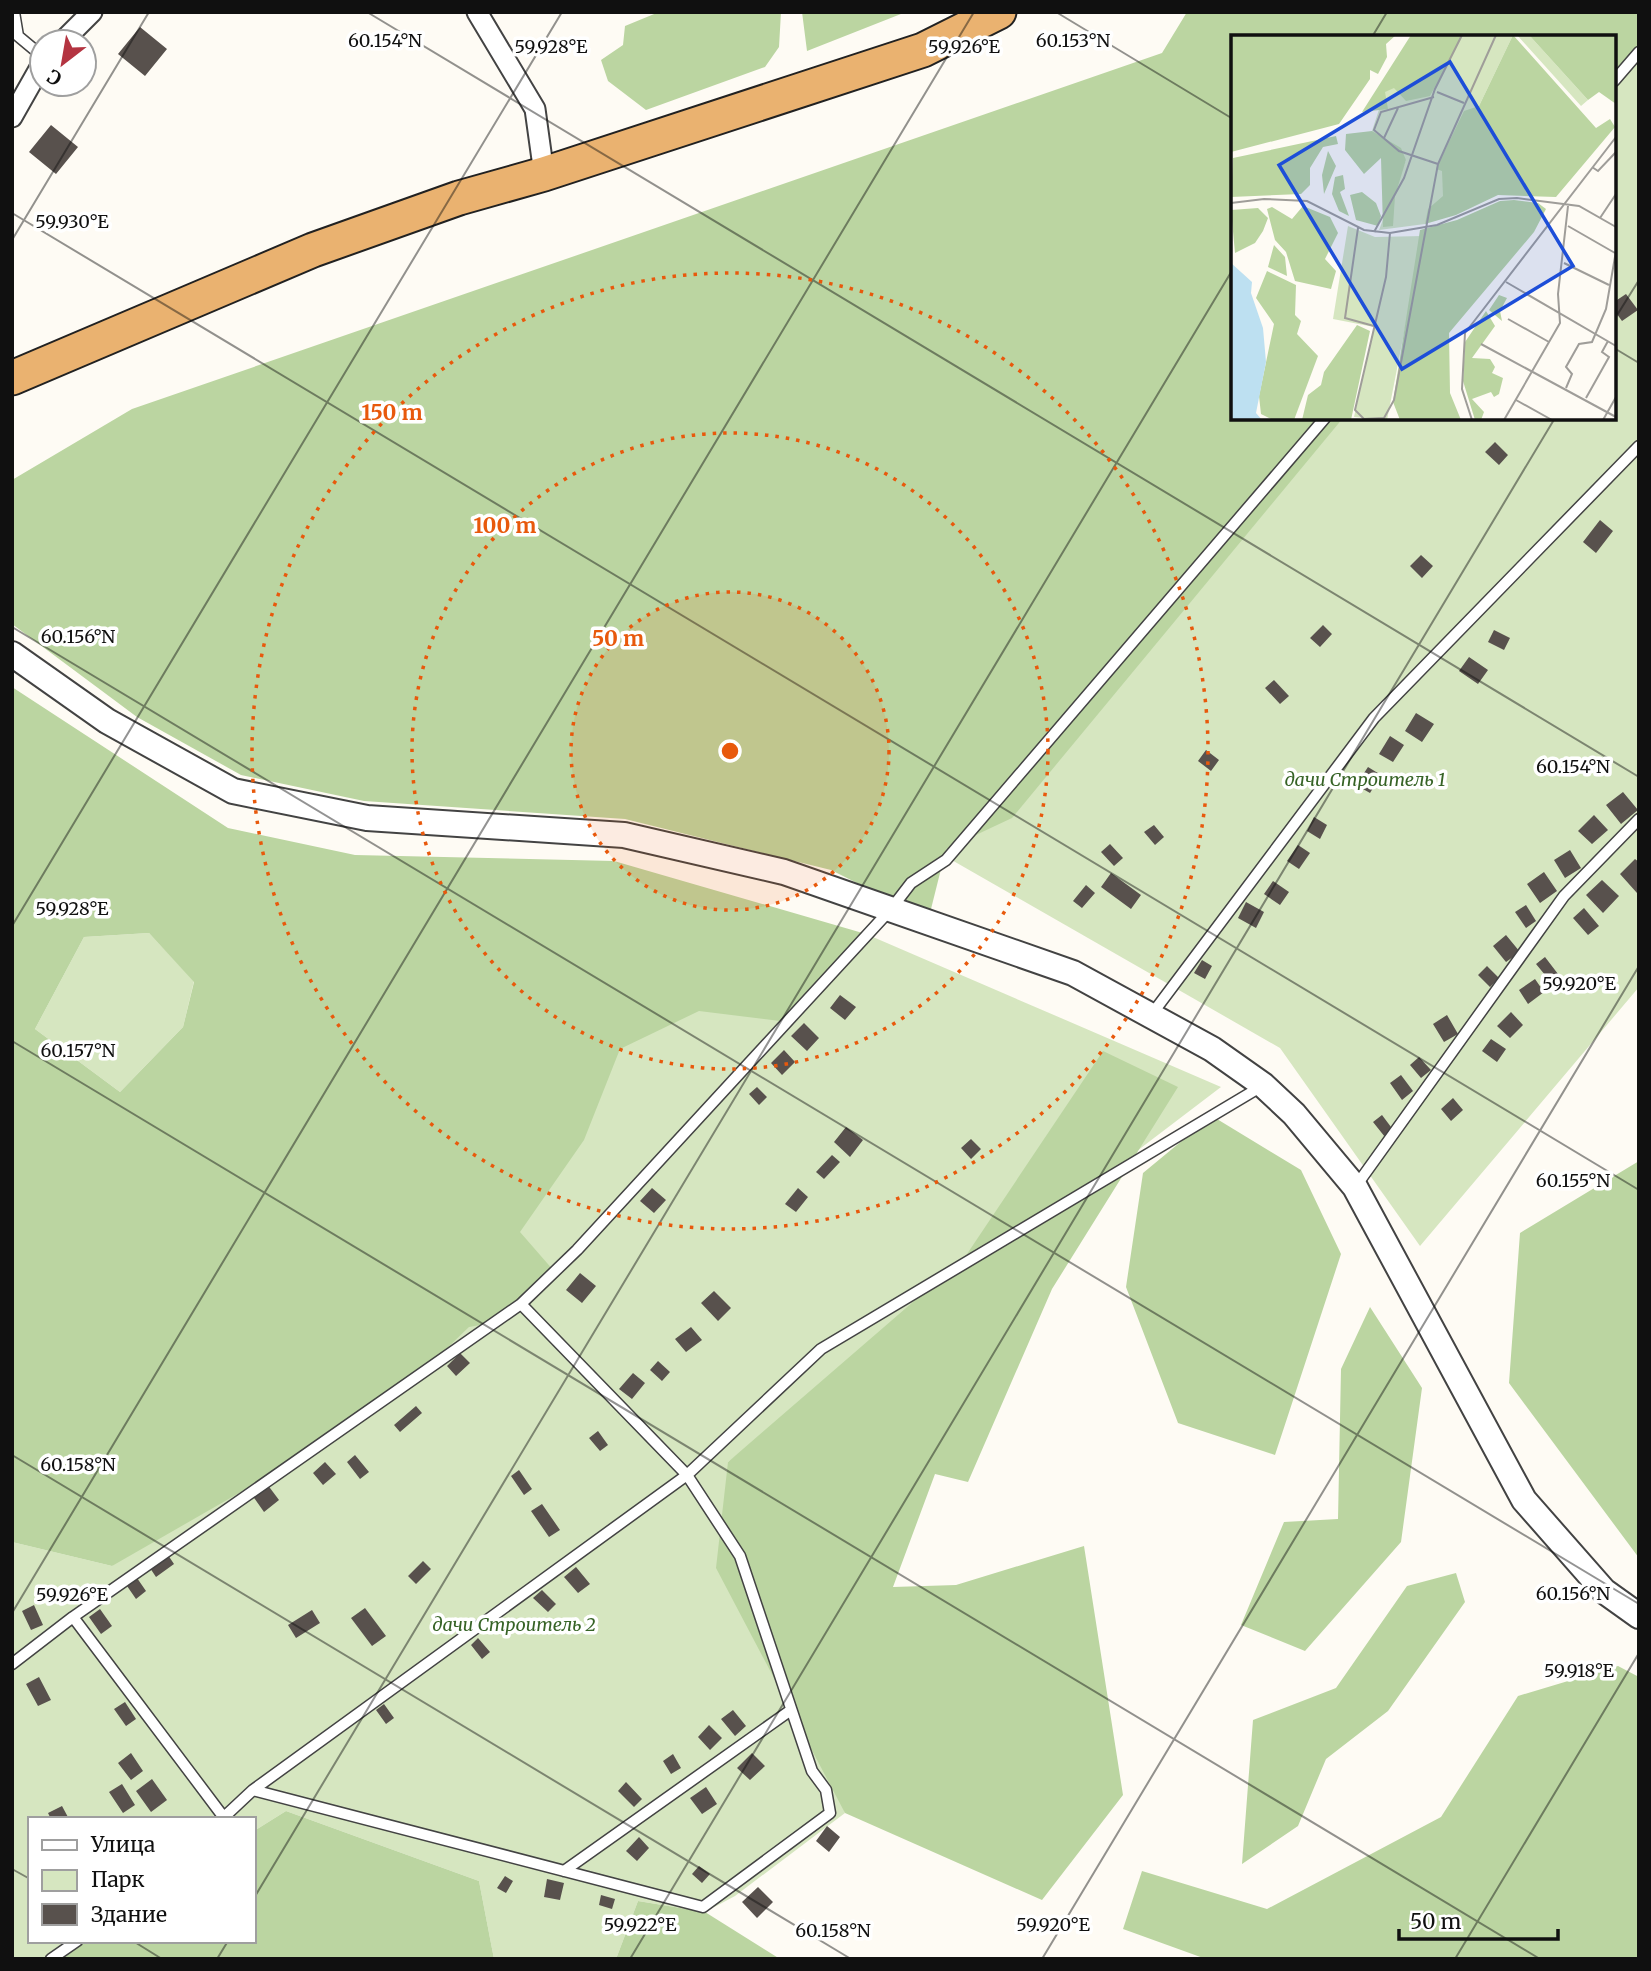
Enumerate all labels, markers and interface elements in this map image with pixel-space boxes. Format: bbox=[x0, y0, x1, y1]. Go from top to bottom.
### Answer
north arrow bbox=[28, 28, 98, 98]
text: 60.154°N bbox=[348, 29, 422, 52]
text: 60.153°N bbox=[1036, 29, 1110, 52]
text: 59.928°E bbox=[515, 35, 588, 58]
text: 59.926°E bbox=[928, 35, 1000, 58]
inset map bbox=[1231, 35, 1616, 420]
text: С bbox=[43, 64, 66, 91]
text: 59.930°E bbox=[35, 210, 109, 233]
text: 150 m bbox=[361, 399, 423, 426]
text: 100 m bbox=[474, 512, 536, 539]
text: 60.156°N bbox=[41, 625, 115, 648]
text: 50 m bbox=[592, 625, 644, 652]
centre of rings bbox=[718, 739, 742, 763]
text: 60.154°N bbox=[1536, 755, 1610, 778]
park label: дачи Строитель 1 bbox=[1284, 768, 1446, 791]
text: 59.928°E bbox=[36, 897, 109, 920]
text: 59.920°E bbox=[1542, 972, 1616, 995]
text: 60.157°N bbox=[40, 1039, 116, 1062]
text: 60.155°N bbox=[1536, 1169, 1610, 1192]
text: 60.158°N bbox=[40, 1453, 116, 1476]
text: 60.156°N bbox=[1536, 1582, 1610, 1605]
text: 59.926°E bbox=[36, 1583, 108, 1606]
park label: дачи Строитель 2 bbox=[432, 1613, 596, 1636]
text: 59.918°E bbox=[1544, 1659, 1615, 1682]
legend bbox=[28, 1817, 256, 1943]
text: Улица bbox=[90, 1831, 155, 1858]
text: Парк bbox=[91, 1866, 145, 1893]
scale bar bbox=[1399, 1898, 1558, 1942]
text: Здание bbox=[91, 1901, 167, 1928]
text: 50 m bbox=[1410, 1908, 1461, 1935]
text: 59.922°E bbox=[604, 1913, 677, 1936]
text: 59.920°E bbox=[1016, 1913, 1090, 1936]
text: 60.158°N bbox=[795, 1919, 871, 1942]

